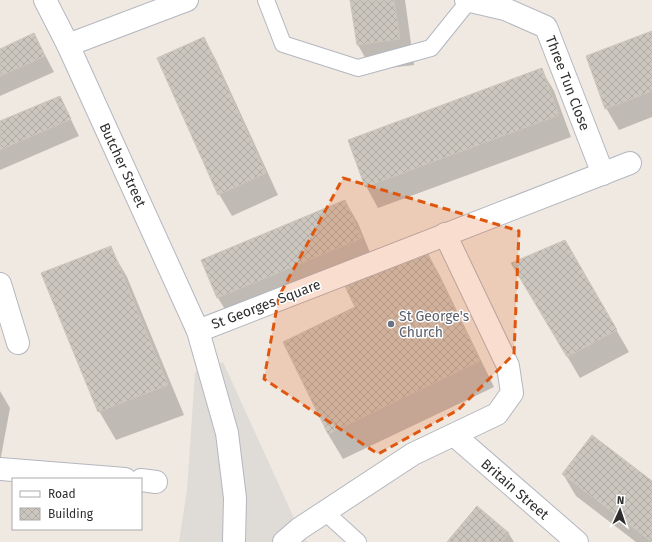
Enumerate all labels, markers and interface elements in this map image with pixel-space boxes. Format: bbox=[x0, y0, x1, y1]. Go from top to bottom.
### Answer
street label: Three Tun Close bbox=[542, 33, 593, 133]
street label: Butcher Street bbox=[96, 120, 150, 211]
street label: St Georges Square bbox=[209, 276, 323, 333]
place label: St George's Church bbox=[399, 308, 470, 341]
marker: St George's Church bbox=[386, 319, 396, 329]
street label: Britain Street bbox=[477, 455, 553, 524]
legend bbox=[12, 478, 142, 530]
text: Road bbox=[48, 487, 76, 501]
north arrow bbox=[600, 490, 640, 530]
text: N bbox=[617, 494, 624, 507]
text: Building bbox=[48, 507, 94, 521]

